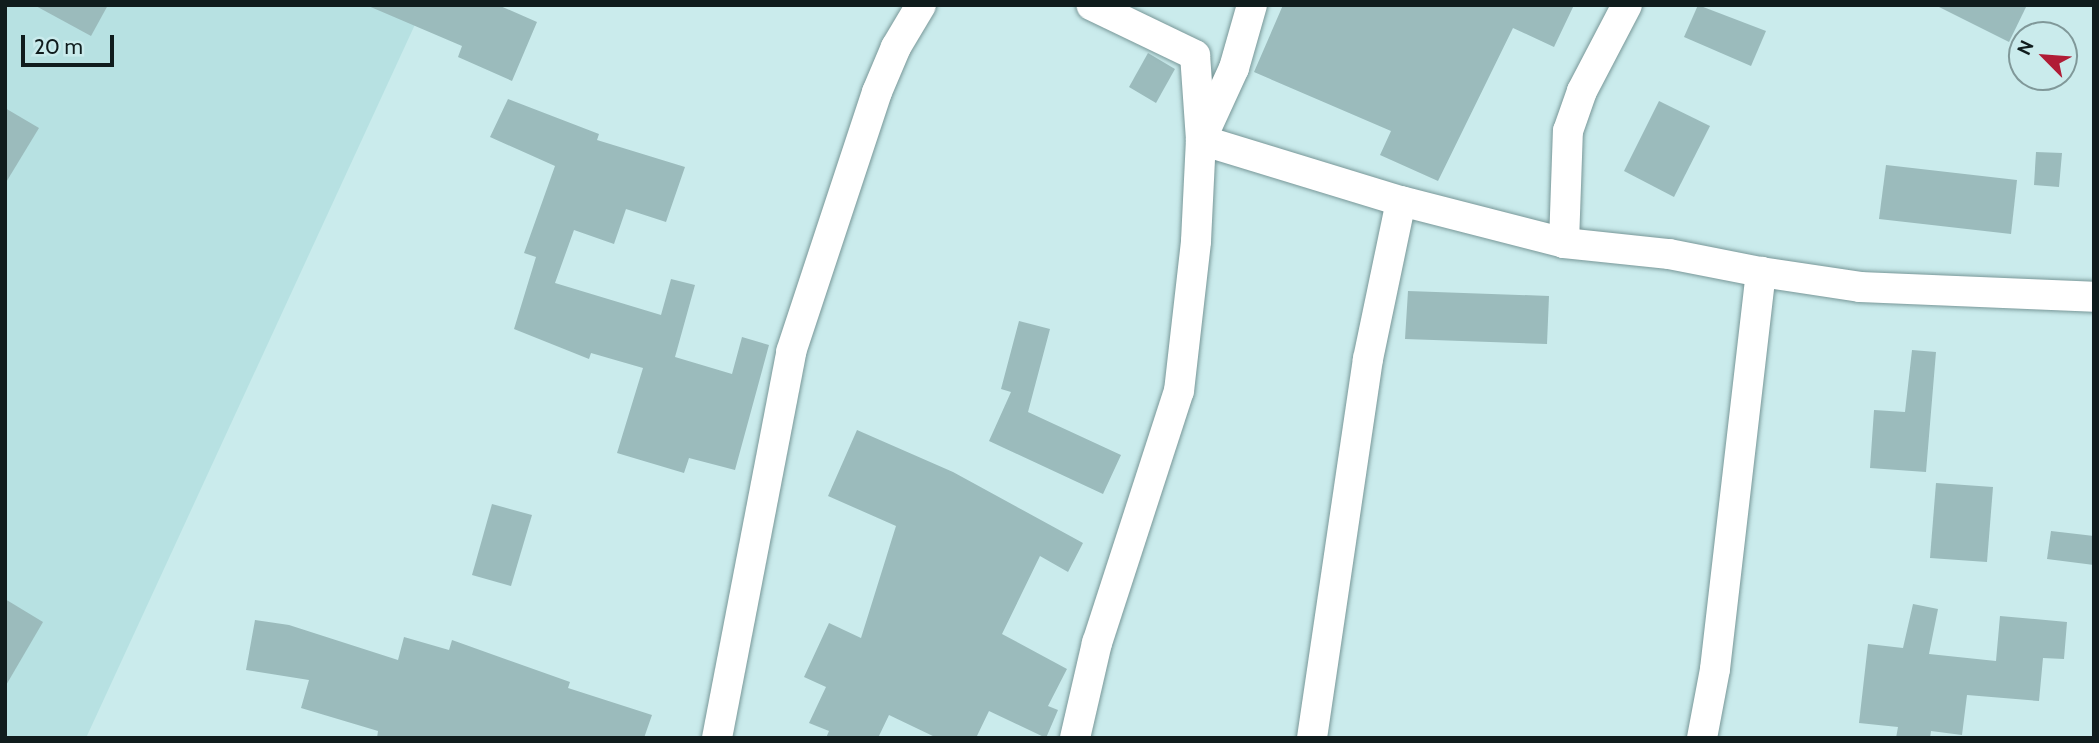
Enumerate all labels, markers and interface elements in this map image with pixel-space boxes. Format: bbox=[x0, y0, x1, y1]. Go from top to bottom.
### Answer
scale bar bbox=[24, 21, 117, 65]
north arrow bbox=[2008, 21, 2078, 91]
text: 20 m bbox=[34, 34, 83, 59]
text: N bbox=[2012, 37, 2039, 59]

